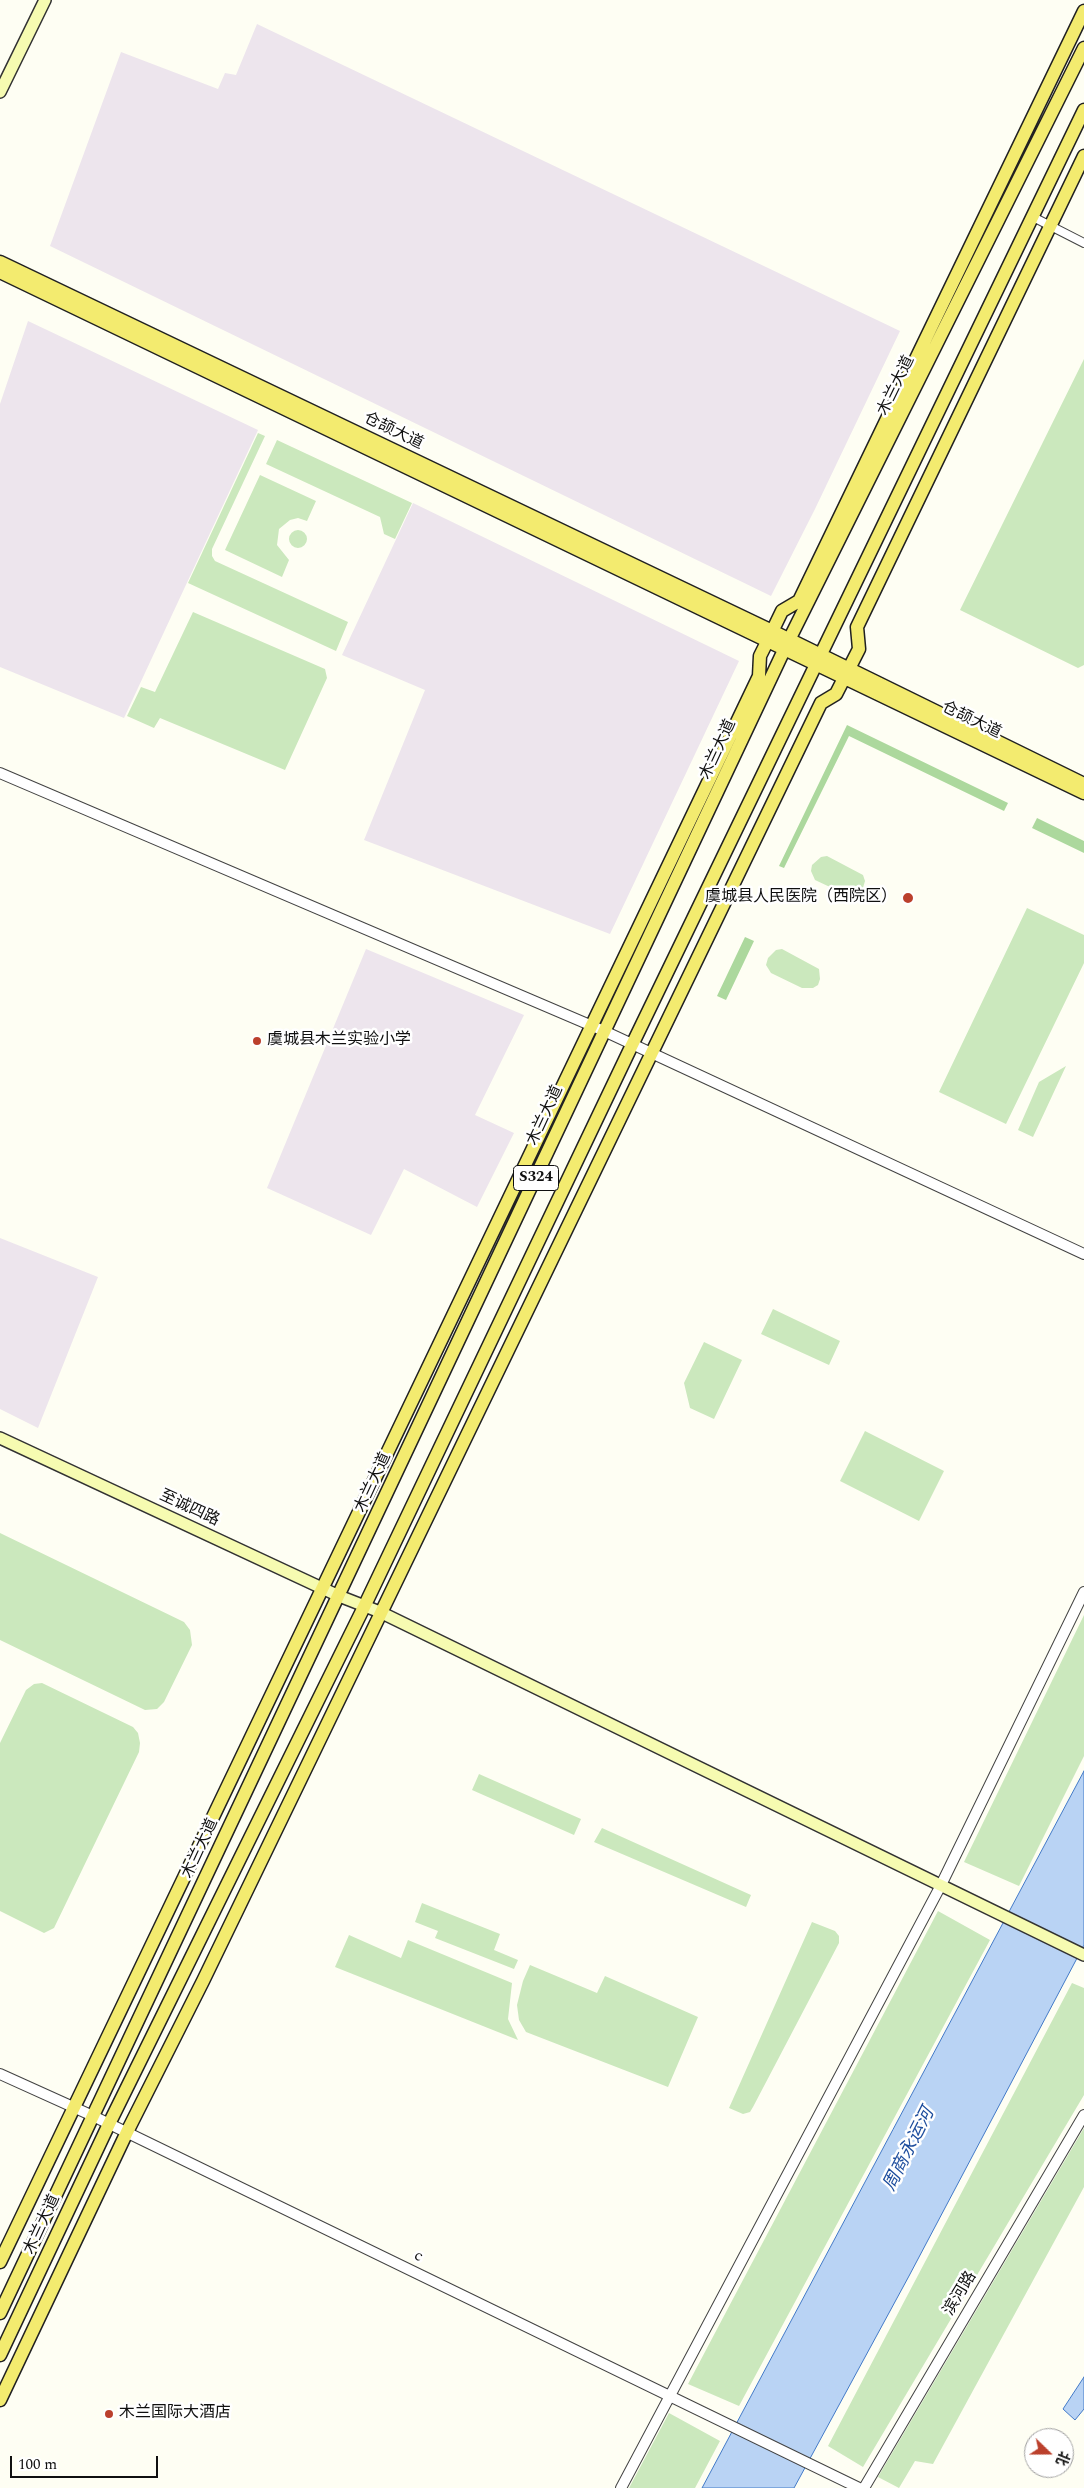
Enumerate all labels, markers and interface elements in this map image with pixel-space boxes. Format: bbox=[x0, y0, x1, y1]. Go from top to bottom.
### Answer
street label: 木兰大道 bbox=[874, 353, 920, 419]
street label: 仓颉大道 bbox=[360, 409, 426, 455]
street label: 仓颉大道 bbox=[938, 698, 1004, 744]
street label: 木兰大道 bbox=[697, 717, 741, 783]
place label: 虞城县人民医院（西院区） bbox=[705, 888, 897, 908]
marker: 虞城县人民医院（西院区） bbox=[901, 891, 915, 905]
place label: 虞城县木兰实验小学 bbox=[267, 1031, 411, 1051]
marker: 虞城县木兰实验小学 bbox=[251, 1035, 263, 1047]
street label: 木兰大道 bbox=[524, 1083, 568, 1149]
road number: S324 bbox=[514, 1166, 558, 1190]
street label: 木兰大道 bbox=[352, 1450, 396, 1516]
street label: 至诚四路 bbox=[156, 1487, 222, 1531]
street label: 木兰大道 bbox=[179, 1816, 223, 1882]
water label: 周商永运河 bbox=[880, 2105, 940, 2195]
street label: 木兰大道 bbox=[21, 2192, 65, 2258]
street label: c bbox=[410, 2247, 426, 2267]
street label: 滨河路 bbox=[940, 2268, 982, 2320]
place label: 木兰国际大酒店 bbox=[119, 2404, 231, 2424]
marker: 木兰国际大酒店 bbox=[103, 2408, 115, 2420]
north arrow bbox=[1024, 2428, 1074, 2478]
scale bar bbox=[12, 2446, 160, 2478]
text: 北 bbox=[1050, 2448, 1075, 2469]
text: 100 m bbox=[18, 2453, 57, 2476]

